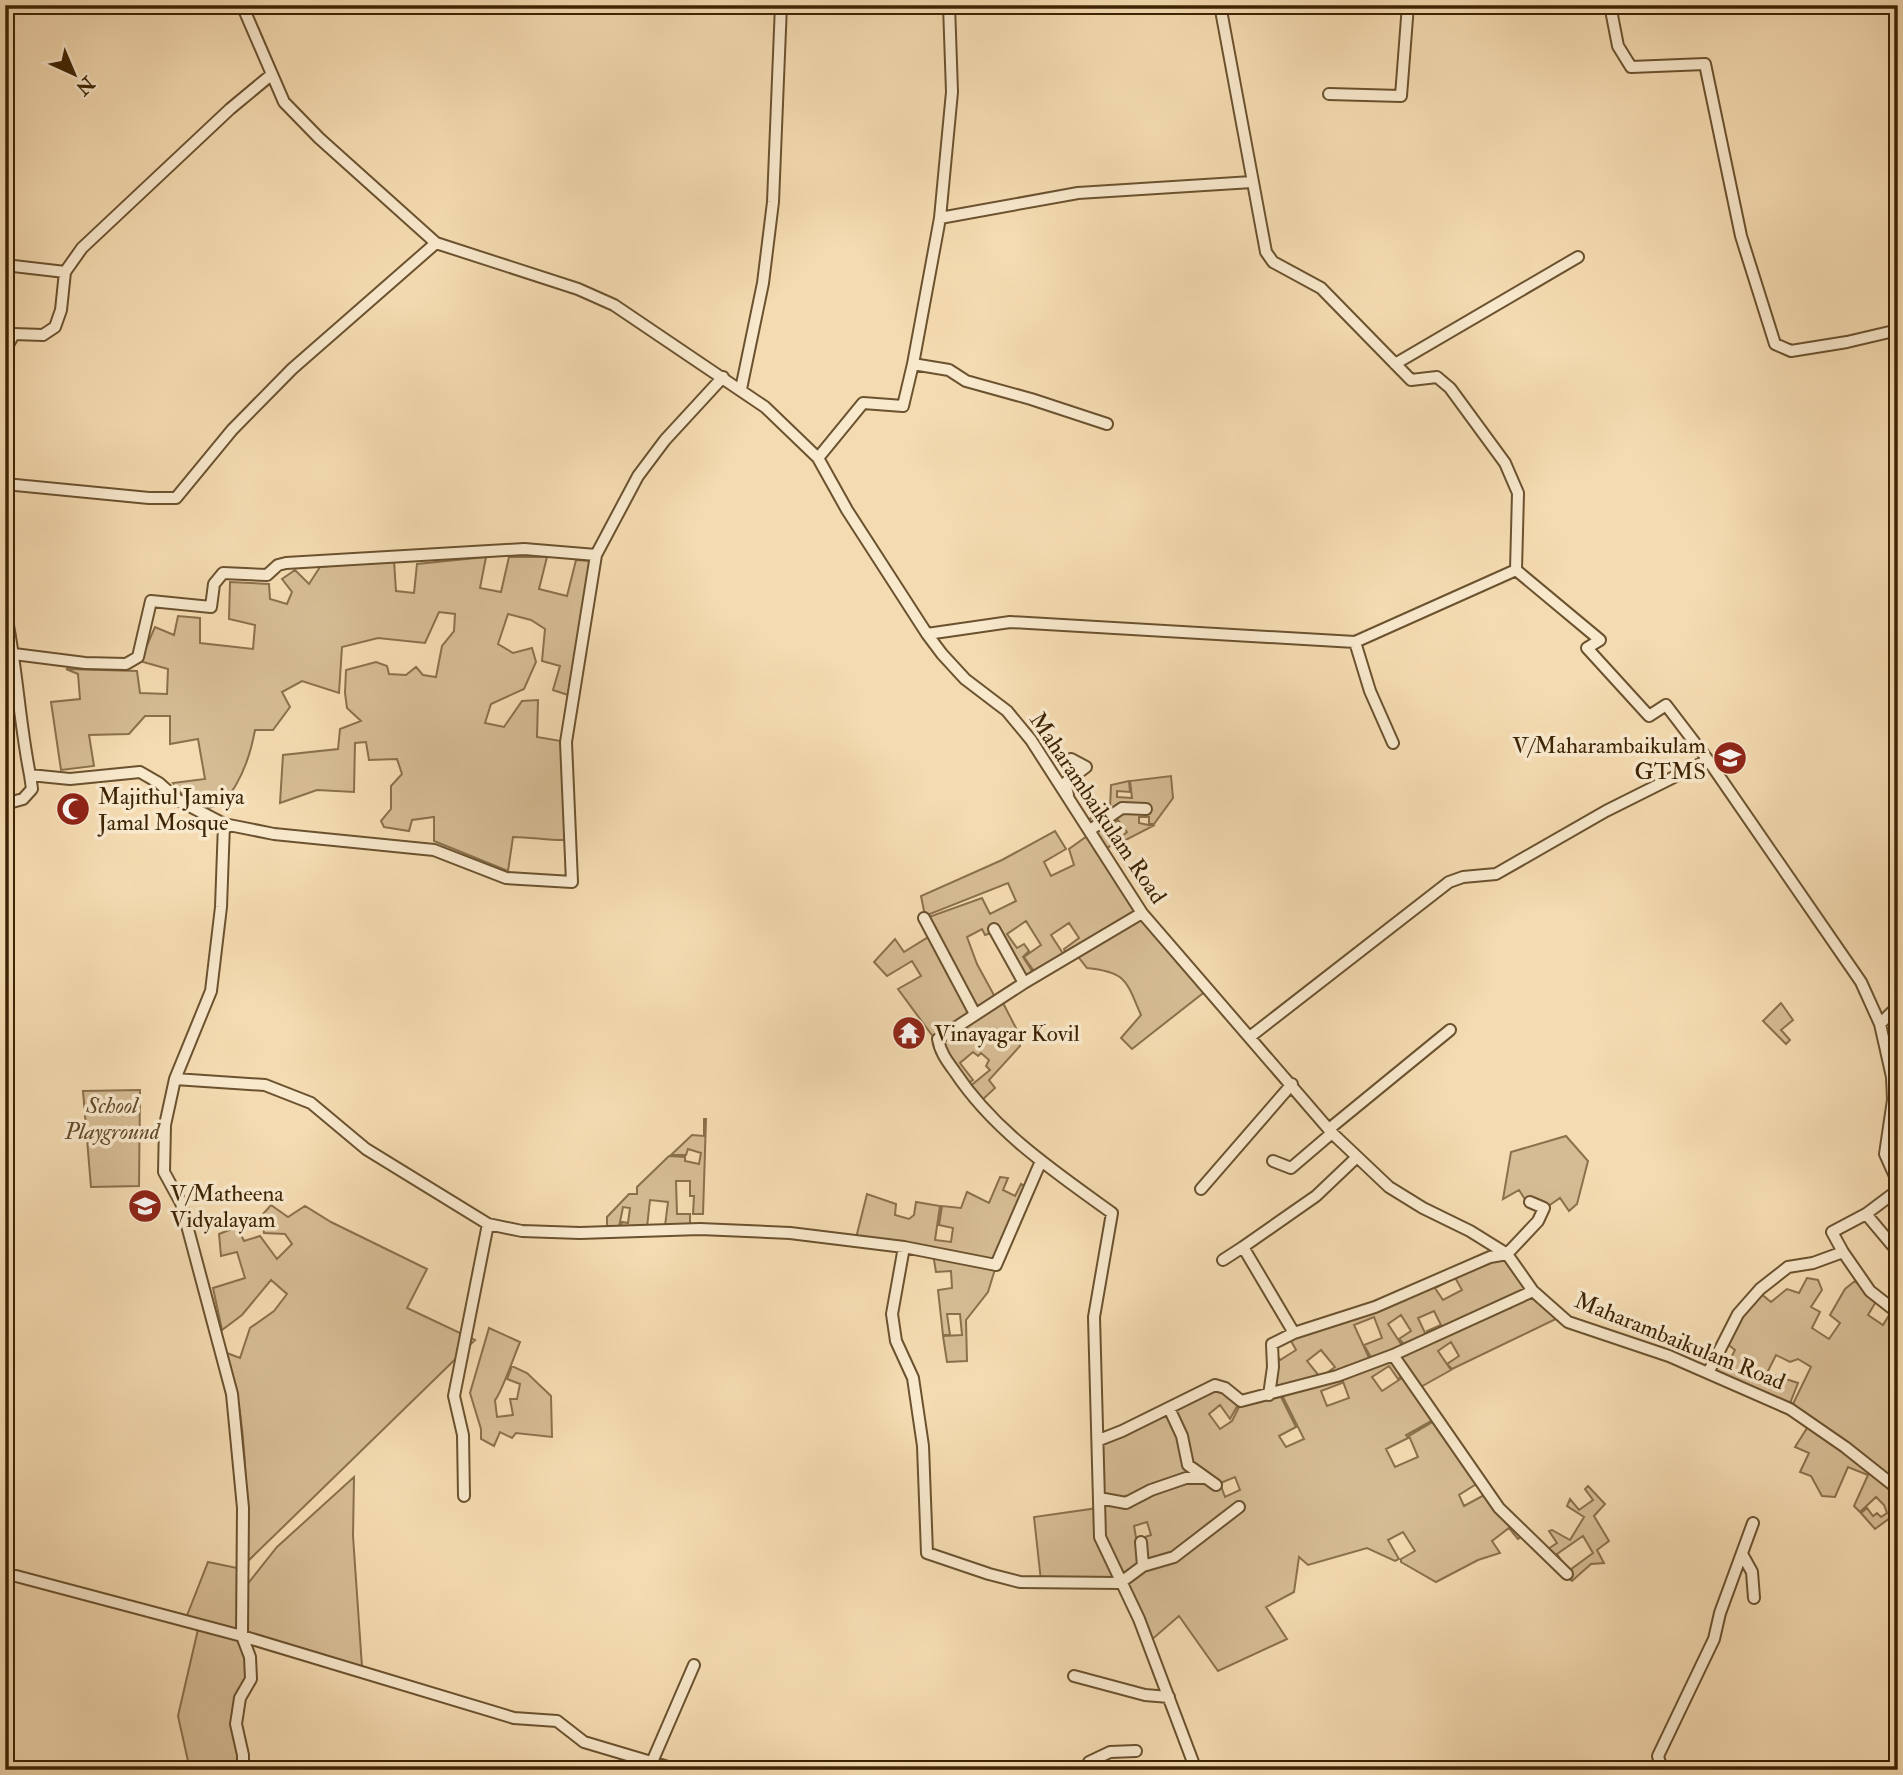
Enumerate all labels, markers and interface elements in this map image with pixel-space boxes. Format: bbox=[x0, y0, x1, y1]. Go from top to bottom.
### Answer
north arrow bbox=[38, 38, 108, 108]
text: N bbox=[70, 70, 100, 101]
street label: Maharambaikulam Road bbox=[1023, 707, 1173, 909]
place label: V/Maharambaikulam GTMS bbox=[1512, 731, 1706, 786]
school or university icon: V/Maharambaikulam GTMS bbox=[1711, 739, 1749, 777]
place label: Majithul Jamiya Jamal Mosque bbox=[97, 782, 245, 837]
mosque icon: Majithul Jamiya Jamal Mosque bbox=[54, 790, 92, 828]
temple icon: Vinayagar Kovil bbox=[890, 1014, 928, 1052]
place label: Vinayagar Kovil bbox=[934, 1019, 1080, 1048]
park label: School Playground bbox=[63, 1091, 161, 1146]
place label: V/Matheena Vidyalayam bbox=[170, 1179, 284, 1234]
school or university icon: V/Matheena Vidyalayam bbox=[126, 1187, 164, 1225]
street label: Maharambaikulam Road bbox=[1570, 1285, 1790, 1397]

